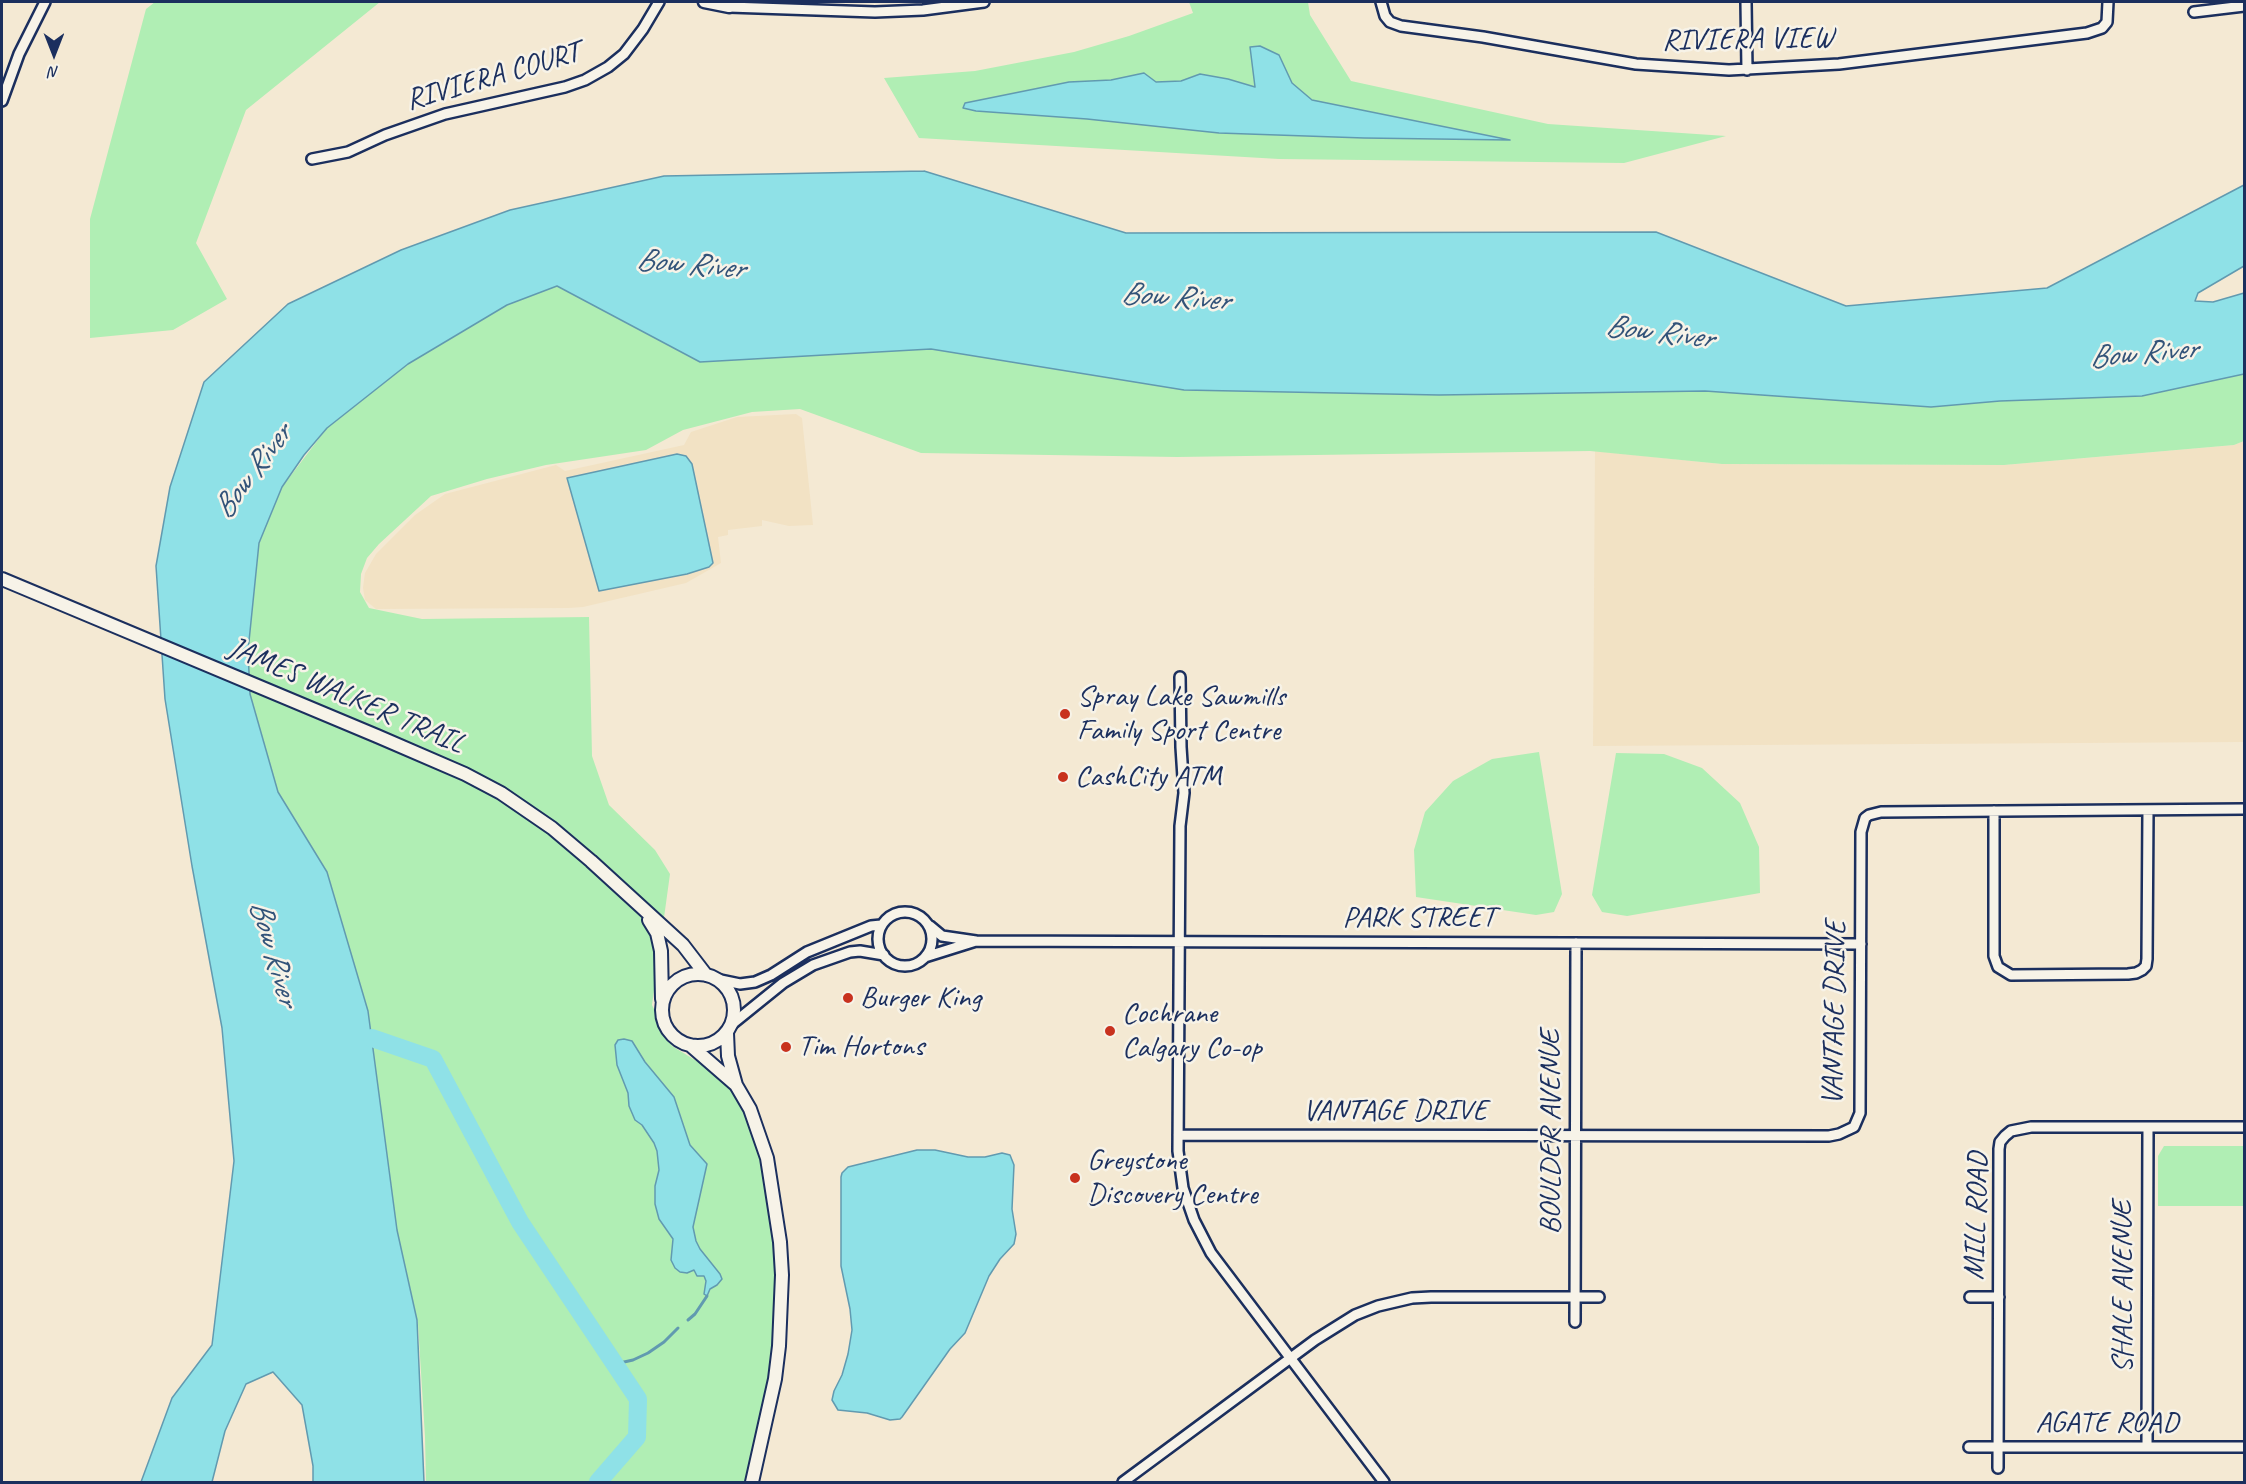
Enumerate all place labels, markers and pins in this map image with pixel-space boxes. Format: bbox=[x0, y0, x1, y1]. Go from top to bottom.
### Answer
place label: Spray Lake Sawmills Family Sport Centre bbox=[1077, 679, 1285, 750]
marker: Spray Lake Sawmills Family Sport Centre bbox=[1058, 707, 1072, 721]
place label: CashCity ATM bbox=[1075, 759, 1221, 795]
marker: CashCity ATM bbox=[1056, 770, 1070, 784]
place label: Burger King bbox=[860, 980, 981, 1016]
marker: Burger King bbox=[841, 991, 855, 1005]
place label: Cochrane Calgary Co-op bbox=[1122, 996, 1262, 1066]
marker: Cochrane Calgary Co-op bbox=[1103, 1024, 1117, 1038]
place label: Tim Hortons bbox=[798, 1029, 924, 1065]
marker: Tim Hortons bbox=[779, 1040, 793, 1054]
place label: Greystone Discovery Centre bbox=[1087, 1143, 1258, 1214]
marker: Greystone Discovery Centre bbox=[1068, 1171, 1082, 1185]

